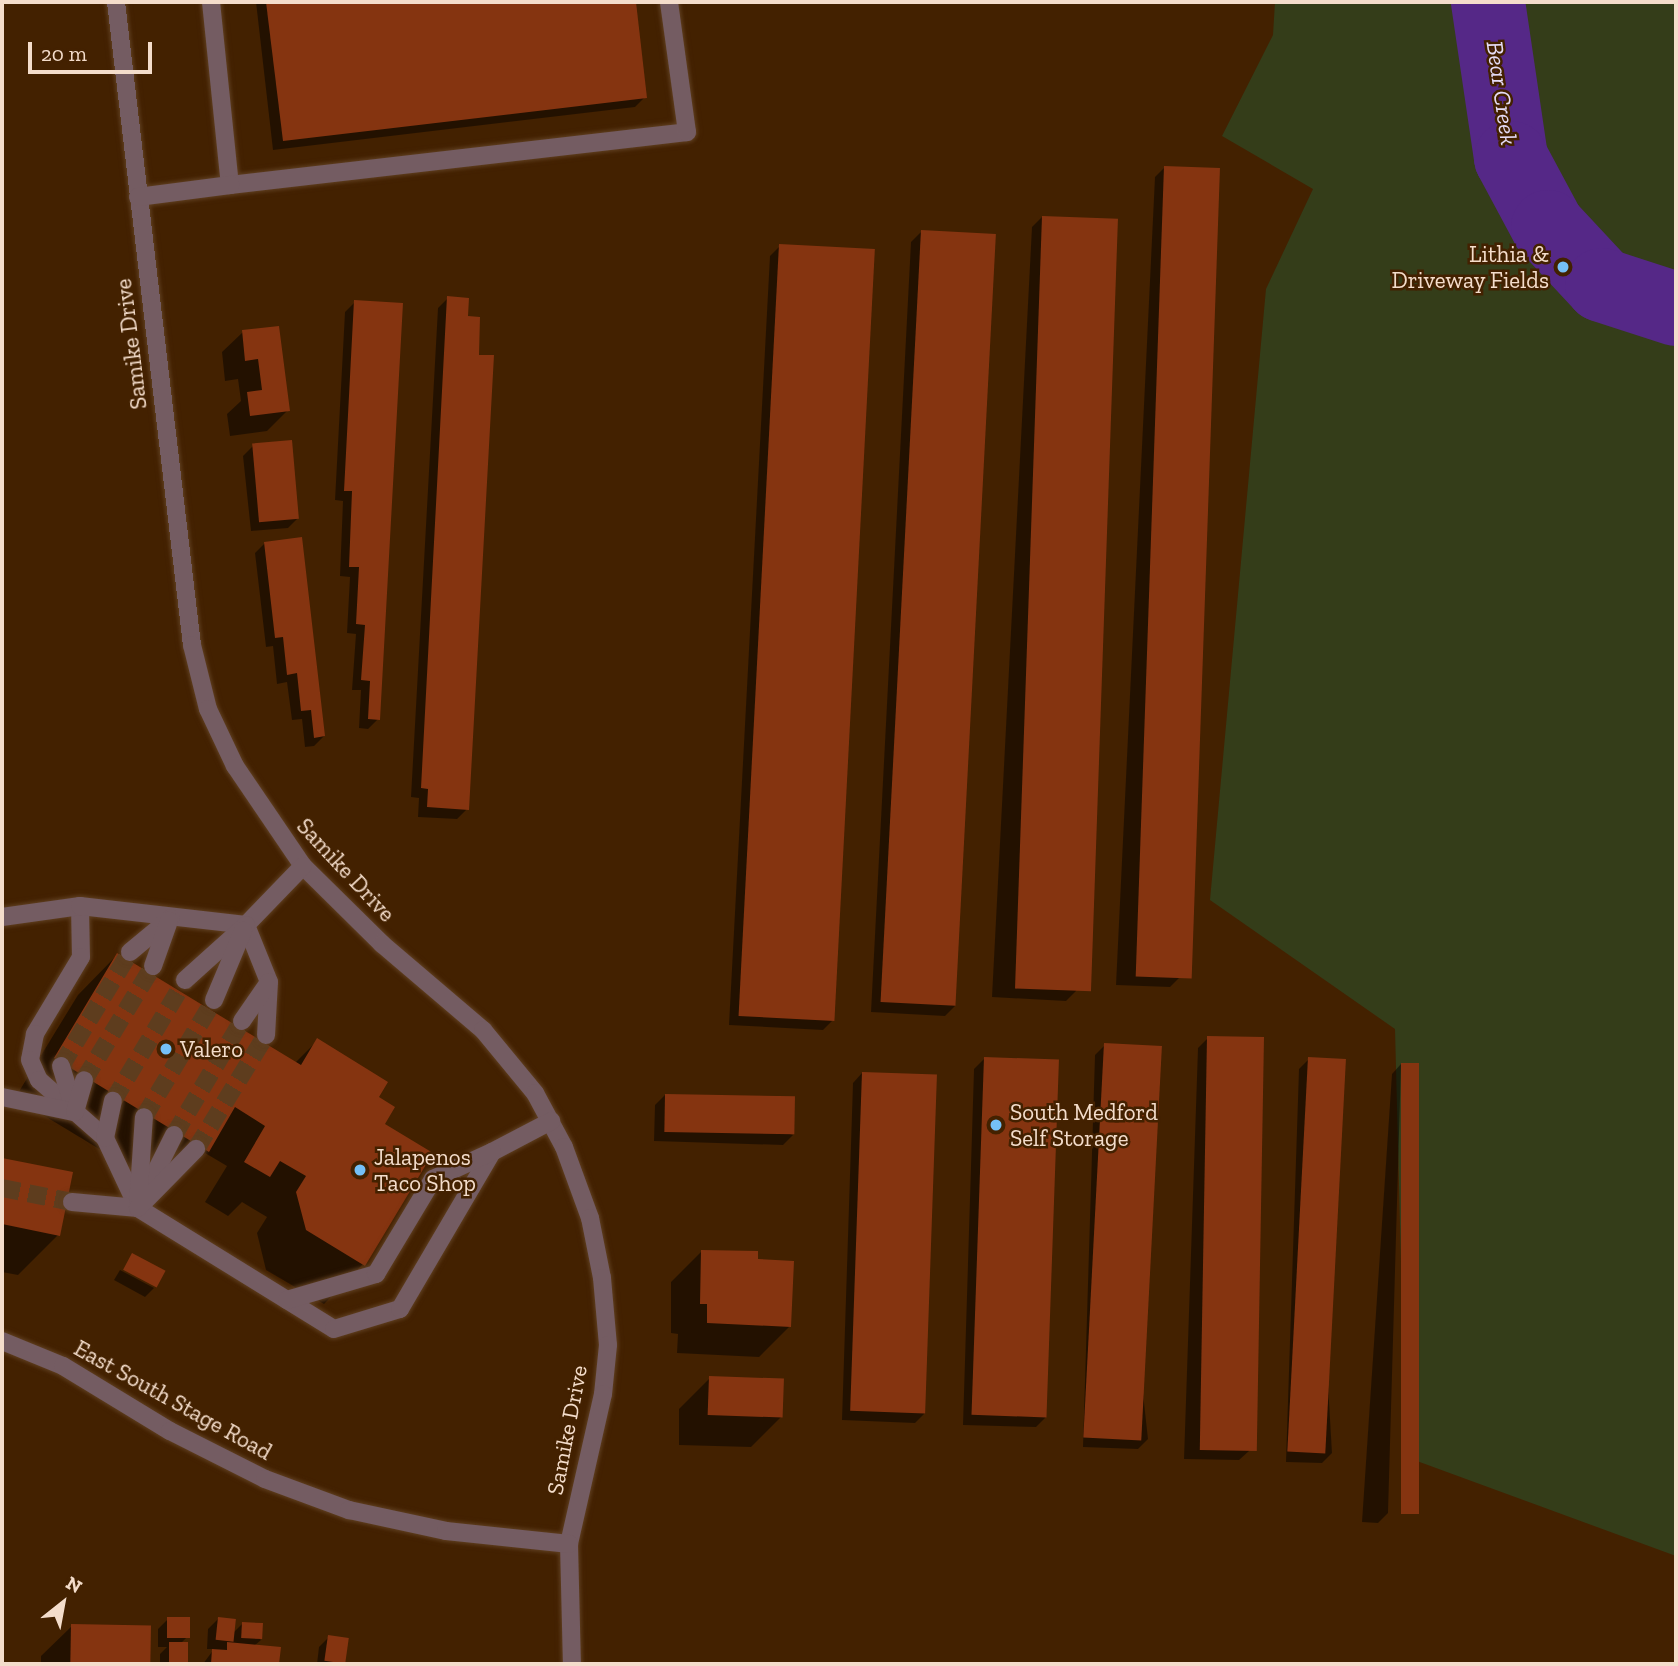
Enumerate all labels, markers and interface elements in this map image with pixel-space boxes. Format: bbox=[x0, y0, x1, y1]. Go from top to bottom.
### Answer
scale bar bbox=[32, 28, 156, 72]
water label: Bear Creek bbox=[1480, 39, 1524, 147]
text: 20 m bbox=[41, 41, 87, 66]
place label: Lithia & Driveway Fields bbox=[1391, 240, 1549, 294]
marker: Lithia & Driveway Fields bbox=[1555, 259, 1571, 275]
street label: Samike Drive bbox=[109, 277, 153, 411]
street label: Samike Drive bbox=[291, 813, 401, 927]
place label: Valero bbox=[180, 1035, 243, 1063]
marker: Valero bbox=[158, 1041, 174, 1057]
place label: South Medford Self Storage bbox=[1010, 1098, 1158, 1152]
marker: South Medford Self Storage bbox=[988, 1117, 1004, 1133]
place label: Jalapenos Taco Shop bbox=[374, 1143, 476, 1197]
marker: Jalapenos Taco Shop bbox=[352, 1162, 368, 1178]
street label: East South Stage Road bbox=[69, 1334, 277, 1466]
street label: Samike Drive bbox=[541, 1363, 593, 1497]
north arrow bbox=[28, 1568, 98, 1638]
text: N bbox=[62, 1571, 86, 1598]

